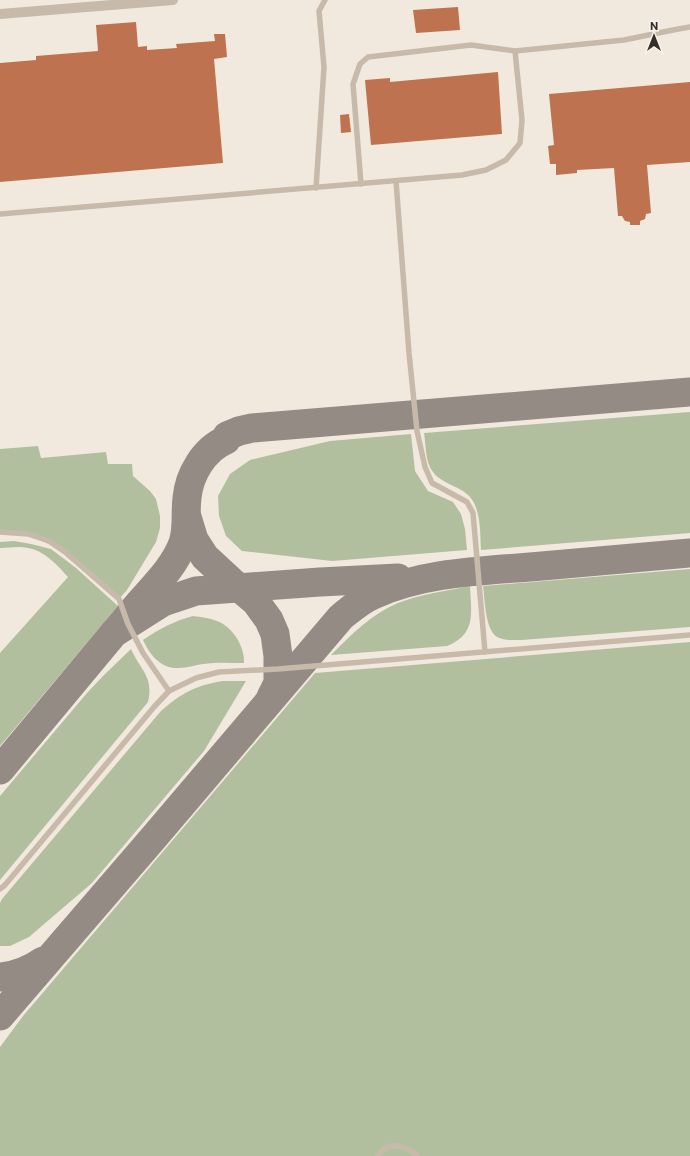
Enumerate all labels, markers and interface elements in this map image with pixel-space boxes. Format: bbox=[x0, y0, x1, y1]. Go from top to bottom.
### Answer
north arrow bbox=[634, 16, 674, 56]
text: N bbox=[650, 19, 658, 32]

